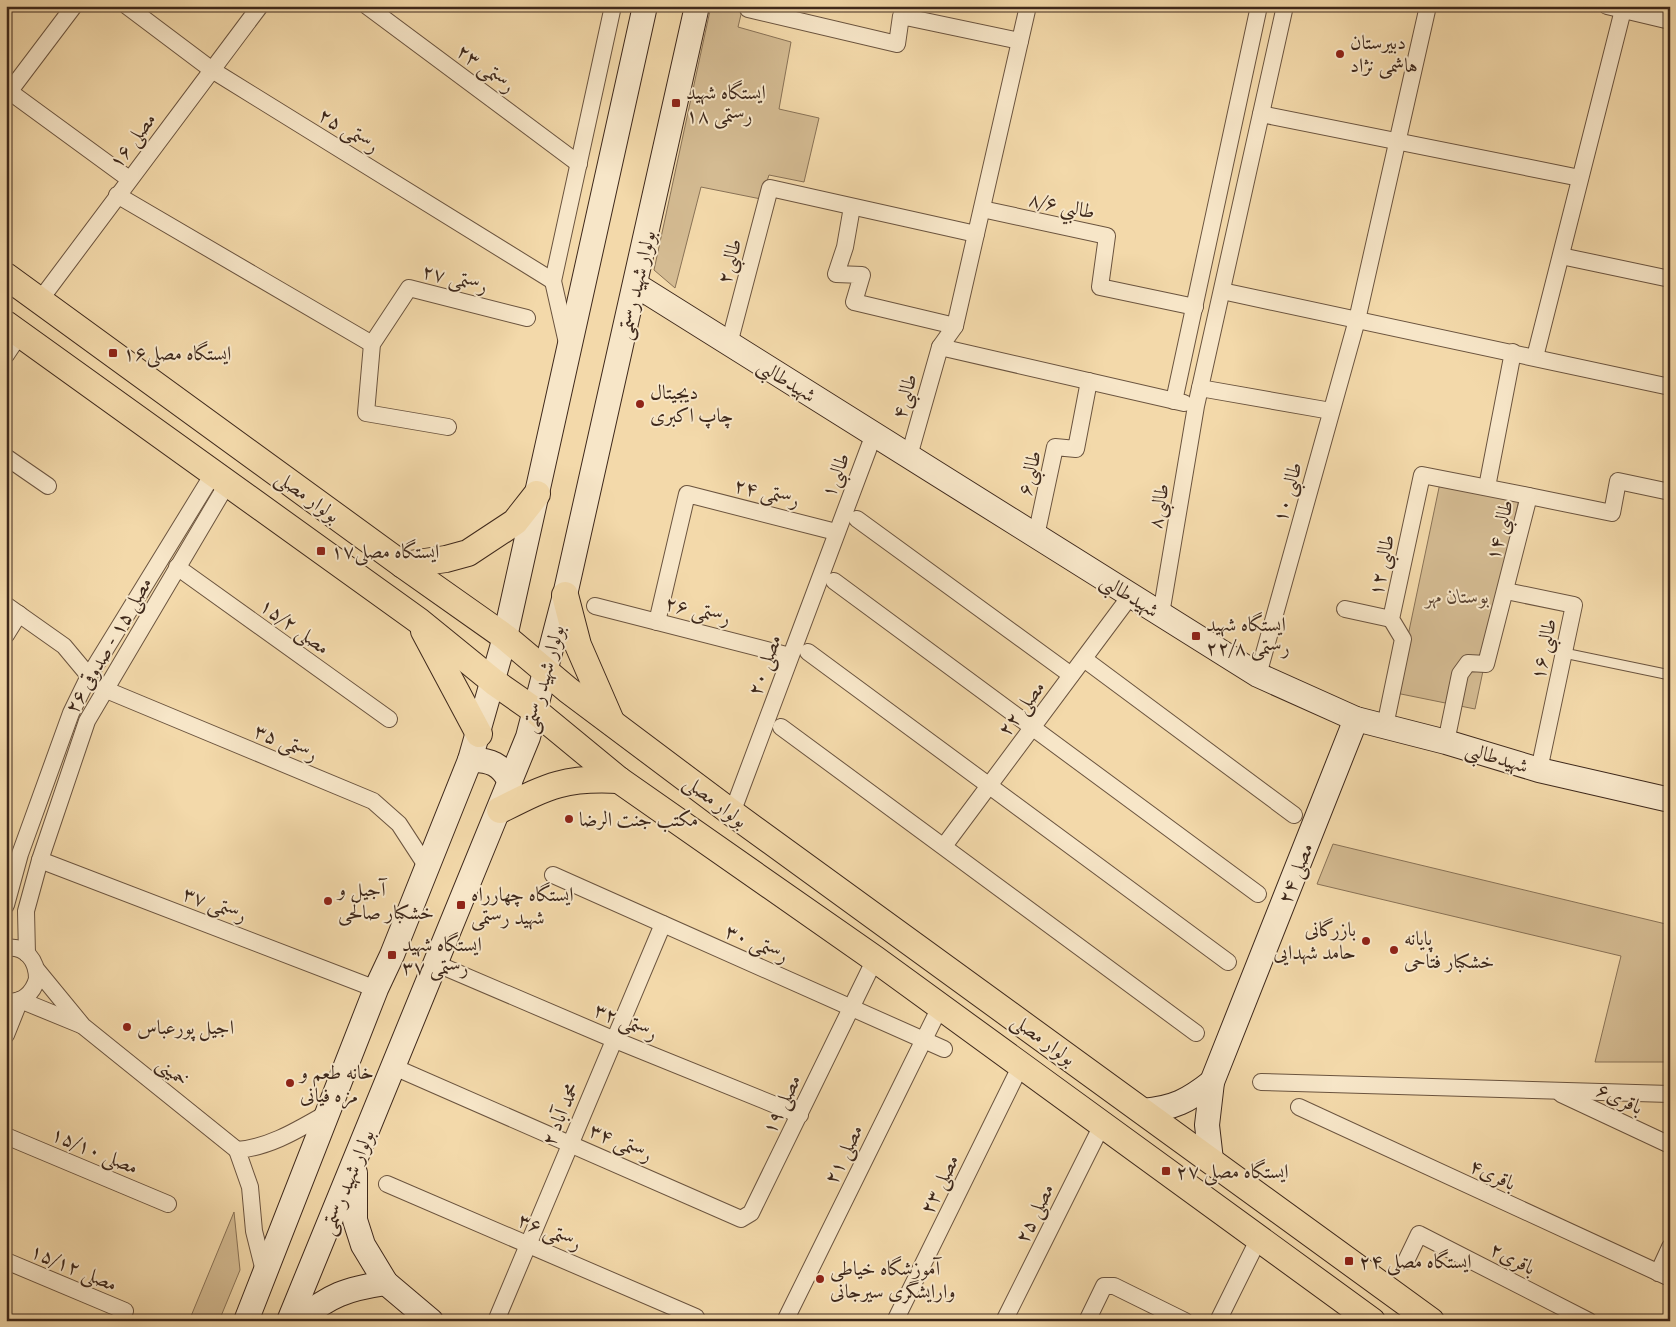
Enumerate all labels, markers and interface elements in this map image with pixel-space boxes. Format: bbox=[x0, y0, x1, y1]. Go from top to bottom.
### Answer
place label: دبیرستان هاشمی نژاد bbox=[1350, 30, 1418, 79]
street label: رستمی ۲۳ bbox=[451, 38, 520, 99]
marker: دبیرستان هاشمی نژاد bbox=[1334, 48, 1346, 60]
place label: ایستگاه شهید رستمی ۱۸ bbox=[686, 79, 766, 129]
marker: ایستگاه شهید رستمی ۱۸ bbox=[670, 97, 682, 109]
street label: رستمی ۲۵ bbox=[313, 102, 384, 160]
street label: مصلی ۱۶ bbox=[103, 108, 163, 174]
street label: طالبي ۸/۶ bbox=[1025, 186, 1097, 231]
street label: بولوار شهید رستمی bbox=[612, 228, 662, 342]
street label: طالبی۲ bbox=[711, 236, 751, 287]
street label: رستمی ۲۷ bbox=[419, 258, 490, 300]
place label: ایستگاه مصلی۱۶ bbox=[123, 340, 231, 368]
marker: ایستگاه مصلی۱۶ bbox=[107, 347, 119, 359]
street label: شهیدطالبی bbox=[751, 353, 821, 411]
street label: طالبی۴ bbox=[886, 371, 927, 423]
place label: دیجیتال چاپ اکبری bbox=[650, 380, 733, 429]
marker: دیجیتال چاپ اکبری bbox=[634, 398, 646, 410]
street label: طالبی۶ bbox=[1012, 448, 1051, 499]
street label: طالبی۱ bbox=[816, 449, 859, 502]
street label: طالبی ۱۰ bbox=[1267, 459, 1312, 526]
street label: بولوار مصلی bbox=[270, 465, 345, 530]
street label: رستمی ۲۴ bbox=[731, 472, 802, 514]
street label: طالبی۸ bbox=[1142, 481, 1179, 531]
street label: طالبی ۱۴ bbox=[1480, 497, 1523, 564]
street label: طالبی ۱۲ bbox=[1363, 532, 1404, 599]
place label: ایستگاه مصلی۱۷ bbox=[331, 538, 439, 566]
marker: ایستگاه مصلی۱۷ bbox=[315, 545, 327, 557]
street label: شهیدطالبی bbox=[1094, 568, 1164, 626]
street label: مصلی ۱۵ - صدوقی ۲۶ bbox=[59, 573, 159, 719]
park label: بوستان مهر bbox=[1424, 584, 1490, 609]
street label: رستمی ۲۶ bbox=[662, 590, 733, 632]
street label: مصلی ۱۵/۲ bbox=[254, 593, 335, 662]
place label: ایستگاه شهید رستمی ۲۲/۸ bbox=[1206, 611, 1290, 661]
street label: طالبی ۱۶ bbox=[1525, 616, 1566, 683]
street label: بولوار شهید رستمی bbox=[517, 622, 571, 736]
marker: ایستگاه شهید رستمی ۲۲/۸ bbox=[1190, 630, 1202, 642]
street label: مصلی ۲۰ bbox=[742, 631, 789, 700]
street label: مصلی ۲۲ bbox=[992, 676, 1052, 742]
street label: رستمی ۳۵ bbox=[250, 718, 321, 768]
street label: شهیدطالبی bbox=[1461, 736, 1531, 783]
street label: بولوار مصلی bbox=[678, 769, 752, 835]
place label: مكتب جنت الرضا bbox=[579, 807, 698, 833]
marker: مكتب جنت الرضا bbox=[563, 813, 575, 825]
street label: مصلی ۲۴ bbox=[1272, 839, 1321, 908]
place label: آجیل و خشکبار صالحی bbox=[336, 877, 434, 926]
street label: رستمی ۳۷ bbox=[179, 881, 250, 929]
place label: ایستگاه چهارراه شهید رستمی bbox=[471, 881, 574, 931]
marker: آجیل و خشکبار صالحی bbox=[322, 895, 334, 907]
marker: ایستگاه چهارراه شهید رستمی bbox=[455, 899, 467, 911]
place label: بازرگانی حامد شهدایی bbox=[1273, 917, 1356, 966]
street label: رستمی ۳۰ bbox=[721, 919, 792, 969]
place label: پایانه خشکبار فتاحی bbox=[1404, 926, 1494, 973]
place label: ایستگاه شهید رستمی ۳۷ bbox=[402, 931, 482, 981]
marker: بازرگانی حامد شهدایی bbox=[1360, 935, 1372, 947]
marker: پایانه خشکبار فتاحی bbox=[1388, 944, 1400, 956]
marker: ایستگاه شهید رستمی ۳۷ bbox=[386, 949, 398, 961]
street label: رستمی ۳۲ bbox=[590, 997, 661, 1047]
street label: بولوار مصلی bbox=[1006, 1008, 1081, 1073]
place label: اجیل پورعباس bbox=[137, 1015, 234, 1042]
marker: اجیل پورعباس bbox=[121, 1021, 133, 1033]
street label: خمینی bbox=[150, 1051, 194, 1093]
place label: خانه طعم و مزه فیانی bbox=[298, 1060, 374, 1109]
street label: مصلی ۱۹ bbox=[756, 1070, 808, 1139]
marker: خانه طعم و مزه فیانی bbox=[284, 1077, 296, 1089]
street label: باقری۶ bbox=[1593, 1077, 1647, 1120]
street label: محمد آباد ۲ bbox=[536, 1079, 584, 1149]
street label: رستمی ۳۴ bbox=[585, 1118, 656, 1168]
street label: مصلی ۲۱ bbox=[818, 1120, 870, 1189]
street label: مصلی ۱۵/۱۰ bbox=[47, 1121, 142, 1182]
street label: بولوار شهید رستمی bbox=[315, 1126, 381, 1239]
street label: مصلی ۲۳ bbox=[914, 1150, 966, 1219]
street label: باقری۴ bbox=[1466, 1153, 1520, 1196]
place label: ایستگاه مصلی ۲۷ bbox=[1176, 1158, 1289, 1186]
marker: ایستگاه مصلی ۲۷ bbox=[1160, 1165, 1172, 1177]
street label: مصلی ۲۵ bbox=[1009, 1179, 1061, 1248]
street label: رستمی ۳۶ bbox=[514, 1207, 585, 1257]
street label: باقری۲ bbox=[1486, 1236, 1540, 1281]
street label: مصلی ۱۵/۱۲ bbox=[26, 1238, 121, 1299]
place label: ایستگاه مصلی ۲۴ bbox=[1359, 1248, 1472, 1276]
place label: آموزشگاه خیاطی وارایشگری سیرجانی bbox=[830, 1255, 955, 1304]
marker: ایستگاه مصلی ۲۴ bbox=[1343, 1255, 1355, 1267]
marker: آموزشگاه خیاطی وارایشگری سیرجانی bbox=[814, 1273, 826, 1285]

